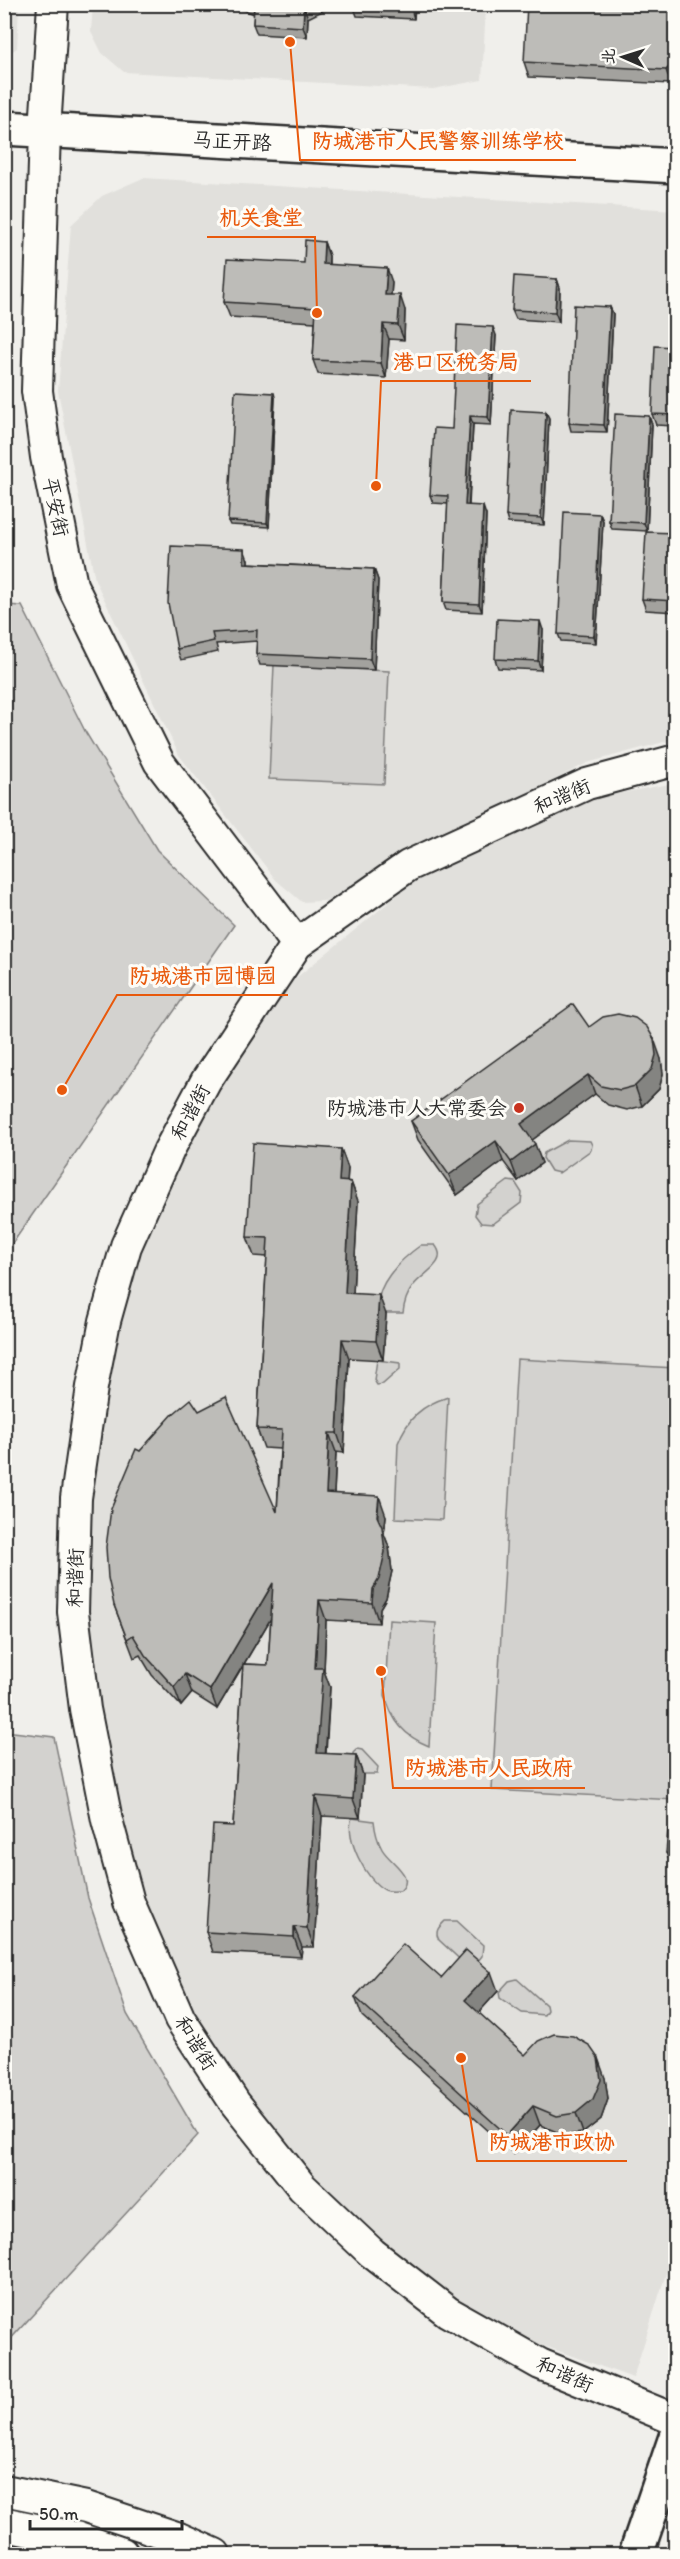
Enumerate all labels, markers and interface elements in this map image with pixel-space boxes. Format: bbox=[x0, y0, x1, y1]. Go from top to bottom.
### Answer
north arrow bbox=[593, 27, 653, 87]
text: 北 bbox=[599, 48, 618, 65]
callout: 防城港市人民警察训练学校 bbox=[300, 121, 576, 160]
street label: 马正开路 bbox=[191, 127, 274, 155]
text: 防城港市人民警察训练学校 bbox=[312, 128, 564, 153]
callout: 机关食堂 bbox=[207, 198, 315, 237]
text: 机关食堂 bbox=[219, 205, 303, 230]
callout: 港口区税务局 bbox=[381, 342, 531, 381]
text: 港口区税务局 bbox=[393, 349, 519, 374]
street label: 平安街 bbox=[38, 475, 74, 539]
street label: 和谐街 bbox=[530, 773, 594, 819]
callout: 防城港市园博园 bbox=[117, 956, 288, 995]
text: 防城港市园博园 bbox=[130, 963, 277, 988]
street label: 和谐街 bbox=[165, 1080, 215, 1144]
place label: 防城港市人大常委会 bbox=[327, 1096, 507, 1120]
marker: 防城港市人大常委会 bbox=[512, 1101, 526, 1115]
street label: 和谐街 bbox=[62, 1548, 88, 1608]
callout: 防城港市人民政府 bbox=[393, 1749, 585, 1788]
text: 防城港市人民政府 bbox=[405, 1755, 573, 1780]
street label: 和谐街 bbox=[170, 2011, 222, 2075]
callout: 防城港市政协 bbox=[477, 2122, 627, 2161]
text: 防城港市政协 bbox=[489, 2129, 615, 2154]
street label: 和谐街 bbox=[533, 2351, 597, 2397]
scale bar bbox=[30, 2493, 182, 2531]
text: 50 m bbox=[39, 2503, 79, 2525]

